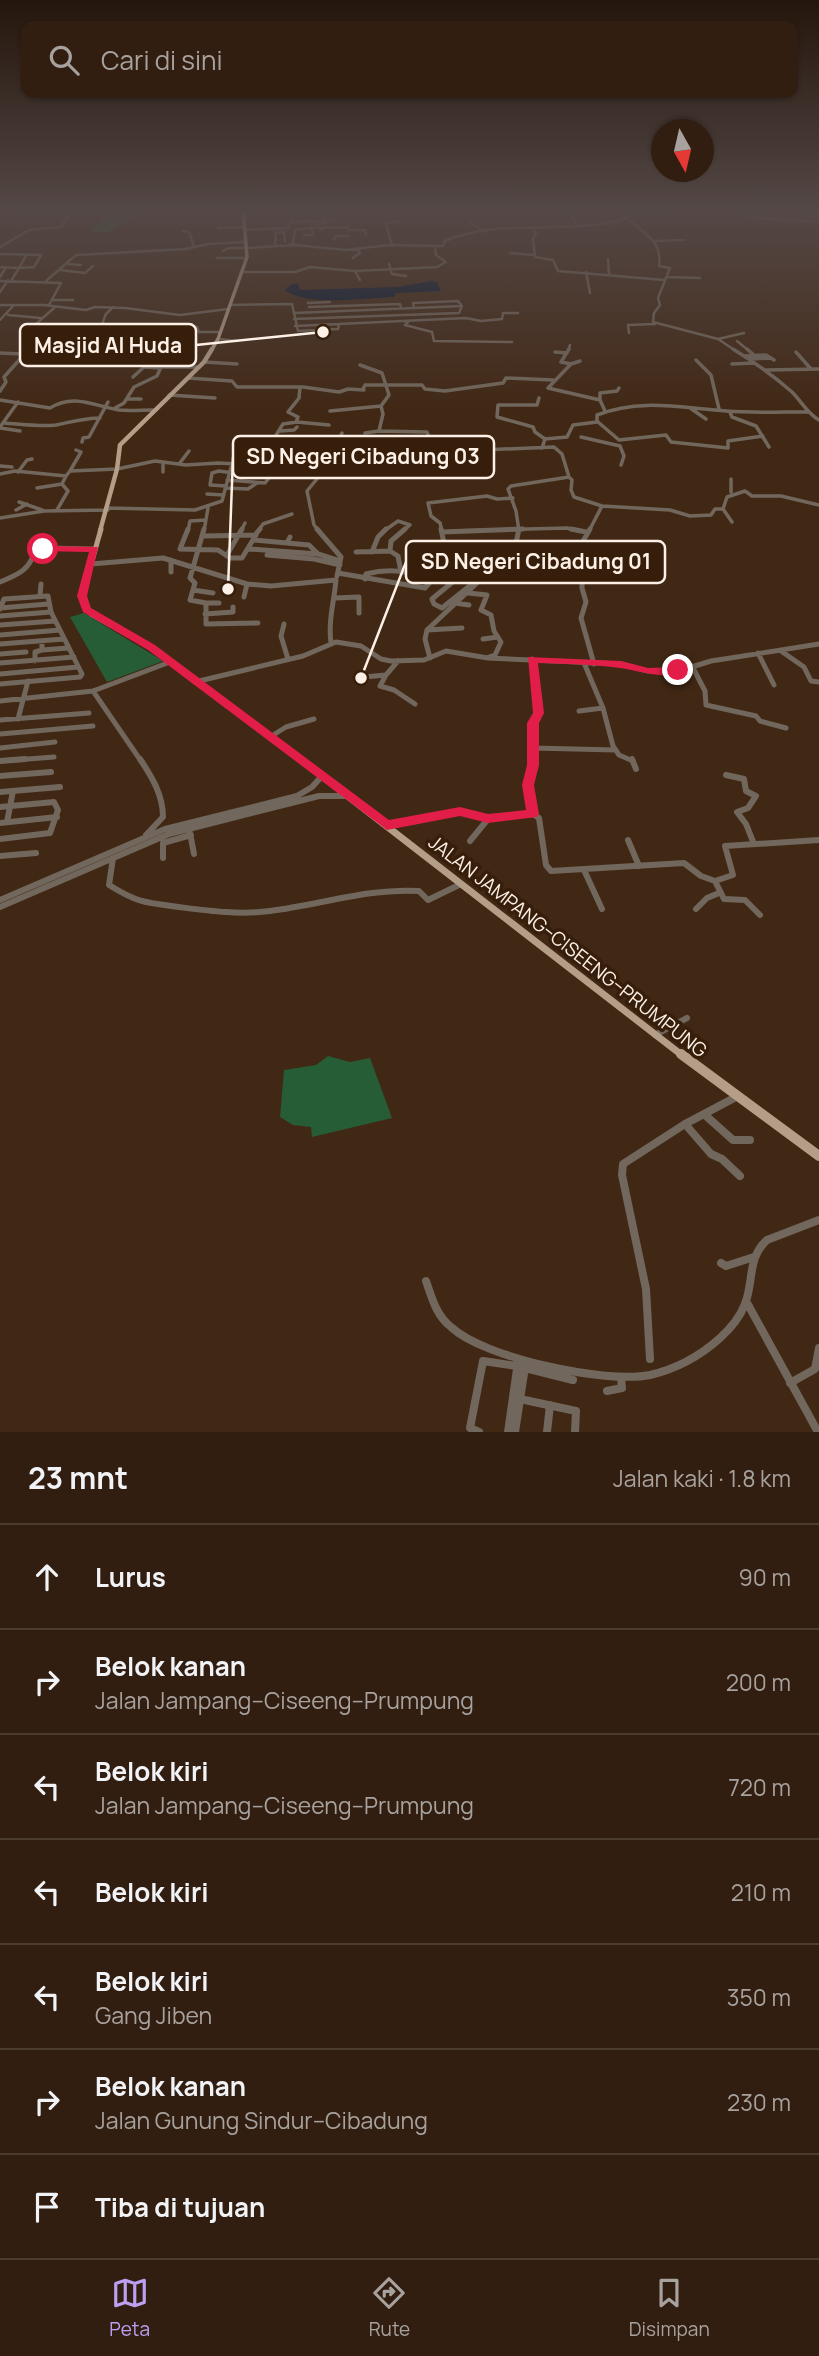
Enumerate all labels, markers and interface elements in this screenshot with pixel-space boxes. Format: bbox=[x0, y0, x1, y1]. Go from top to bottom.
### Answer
search box bbox=[21, 21, 798, 98]
icon: search bbox=[45, 41, 83, 79]
text: Cari di sini bbox=[101, 42, 223, 78]
north arrow bbox=[651, 119, 714, 182]
callout: Masjid Al Huda bbox=[20, 324, 196, 366]
text: Masjid Al Huda bbox=[34, 331, 182, 359]
callout: SD Negeri Cibadung 03 bbox=[233, 436, 494, 478]
text: SD Negeri Cibadung 03 bbox=[246, 442, 480, 470]
route start bbox=[27, 533, 58, 564]
callout: SD Negeri Cibadung 01 bbox=[406, 541, 665, 583]
text: SD Negeri Cibadung 01 bbox=[421, 547, 651, 575]
route end bbox=[662, 654, 693, 685]
street label: JALAN JAMPANG–CISEENG–PRUMPUNG bbox=[423, 829, 713, 1063]
text: 23 mnt bbox=[28, 1457, 128, 1498]
text: Jalan kaki · 1.8 km bbox=[613, 1462, 791, 1494]
icon: ahead bbox=[28, 1558, 66, 1596]
text: Lurus bbox=[95, 1559, 166, 1595]
text: 90 m bbox=[739, 1561, 791, 1593]
text: Belok kanan bbox=[95, 1648, 246, 1684]
icon: right bbox=[28, 1663, 66, 1701]
text: 200 m bbox=[726, 1666, 791, 1698]
text: Jalan Jampang–Ciseeng–Prumpung bbox=[95, 1684, 474, 1716]
text: Belok kiri bbox=[95, 1753, 209, 1789]
icon: left bbox=[28, 1768, 66, 1806]
text: 720 m bbox=[728, 1771, 791, 1803]
text: Jalan Jampang–Ciseeng–Prumpung bbox=[95, 1789, 474, 1821]
icon: left bbox=[28, 1873, 66, 1911]
text: Belok kiri bbox=[95, 1874, 209, 1910]
text: 210 m bbox=[731, 1876, 791, 1908]
text: Belok kiri bbox=[95, 1963, 209, 1999]
icon: left bbox=[28, 1978, 66, 2016]
text: 350 m bbox=[727, 1981, 791, 2013]
text: Gang Jiben bbox=[95, 1999, 212, 2031]
text: Belok kanan bbox=[95, 2068, 246, 2104]
icon: right bbox=[28, 2083, 66, 2121]
text: 230 m bbox=[727, 2086, 791, 2118]
text: Jalan Gunung Sindur–Cibadung bbox=[95, 2104, 428, 2136]
icon: arrive bbox=[28, 2188, 66, 2226]
text: Tiba di tujuan bbox=[95, 2189, 265, 2225]
tab: Peta bbox=[109, 2274, 150, 2342]
tab: Rute bbox=[369, 2274, 410, 2342]
tab: Disimpan bbox=[629, 2274, 710, 2342]

